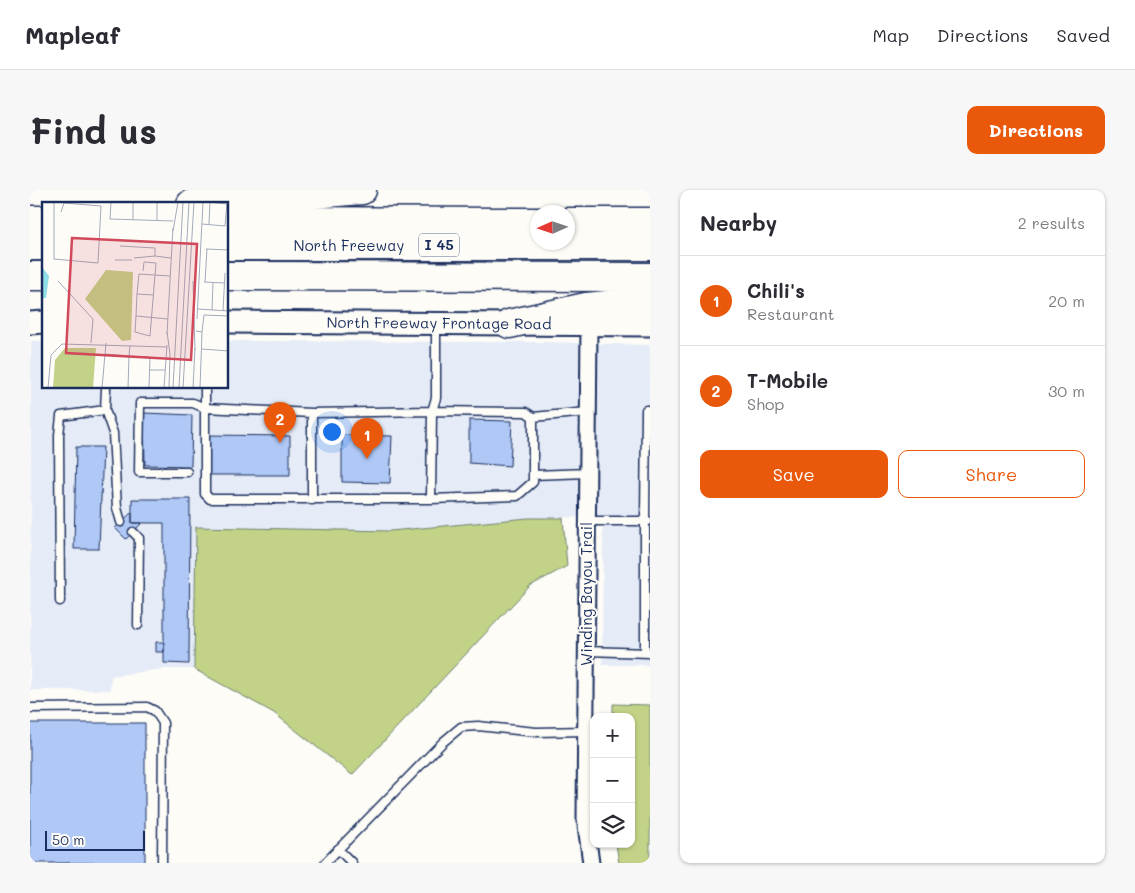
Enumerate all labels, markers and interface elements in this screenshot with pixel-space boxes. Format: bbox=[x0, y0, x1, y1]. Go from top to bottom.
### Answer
text: Mapleaf bbox=[25, 19, 120, 50]
text: Map bbox=[872, 23, 909, 47]
text: Directions bbox=[937, 23, 1029, 47]
text: Saved bbox=[1057, 23, 1110, 47]
button: Directions bbox=[967, 106, 1105, 154]
text: Find us bbox=[30, 107, 157, 153]
inset map bbox=[42, 202, 229, 389]
north arrow bbox=[530, 205, 575, 250]
text: Nearby bbox=[700, 209, 777, 236]
text: 2 results bbox=[1018, 212, 1085, 233]
road number: I 45 bbox=[419, 234, 459, 256]
street label: North Freeway bbox=[294, 235, 405, 255]
text: Chili's bbox=[747, 278, 805, 303]
text: 1 bbox=[712, 290, 720, 311]
text: 20 m bbox=[1048, 290, 1085, 311]
text: Restaurant bbox=[747, 303, 835, 324]
street label: North Freeway Frontage Road bbox=[326, 312, 552, 333]
text: T-Mobile bbox=[747, 368, 828, 393]
text: 2 bbox=[712, 380, 720, 401]
text: 30 m bbox=[1048, 380, 1085, 401]
text: Shop bbox=[747, 393, 784, 414]
pin: 2 bbox=[264, 402, 296, 443]
pin: 1 bbox=[351, 418, 383, 459]
your location bbox=[319, 419, 345, 445]
button: Save bbox=[700, 450, 888, 498]
button: Share bbox=[898, 450, 1085, 498]
street label: Winding Bayou Trail bbox=[576, 522, 596, 666]
map controls bbox=[590, 713, 635, 848]
button: + bbox=[590, 713, 635, 758]
button: − bbox=[590, 758, 635, 803]
button: layers bbox=[590, 803, 635, 848]
scale bar bbox=[45, 828, 145, 851]
text: 50 m bbox=[52, 830, 84, 849]

